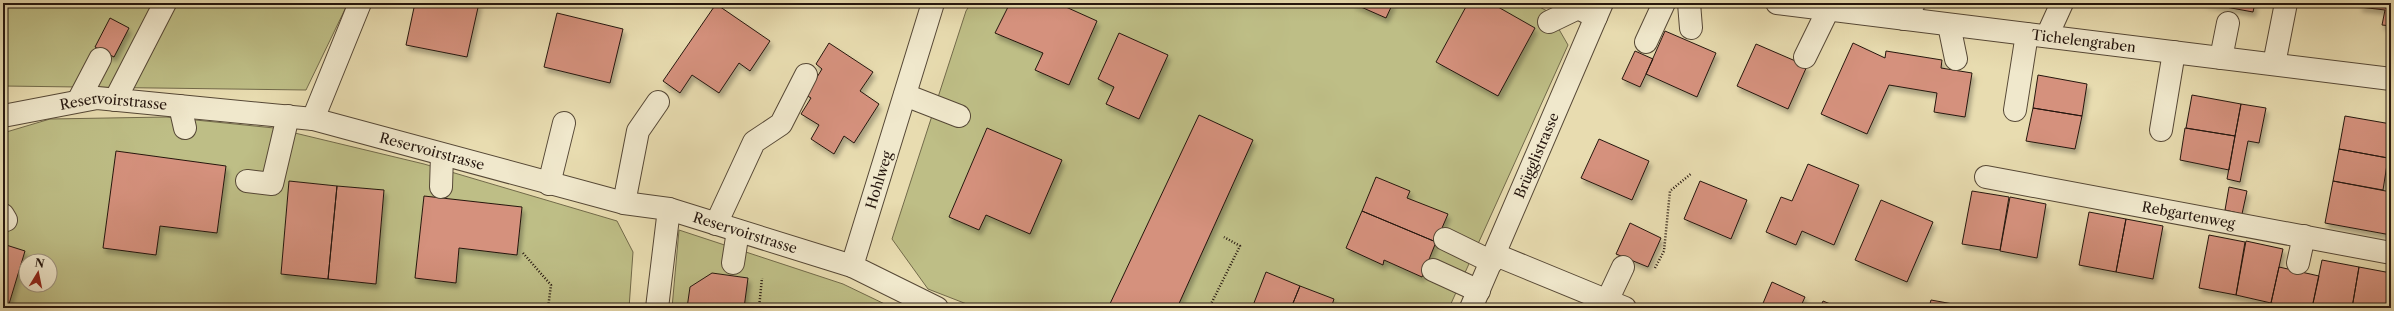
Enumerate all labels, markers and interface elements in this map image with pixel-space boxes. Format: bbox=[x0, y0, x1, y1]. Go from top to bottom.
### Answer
street label: Tichelengraben bbox=[2030, 26, 2137, 56]
street label: Reservoirstrasse bbox=[58, 89, 168, 114]
street label: Brügglistrasse bbox=[1510, 110, 1563, 201]
street label: Reservoirstrasse bbox=[377, 128, 487, 174]
street label: Hohlweg bbox=[862, 148, 896, 211]
street label: Rebgartenweg bbox=[2140, 197, 2237, 233]
street label: Reservoirstrasse bbox=[691, 208, 800, 257]
north arrow bbox=[18, 253, 58, 293]
text: N bbox=[34, 255, 46, 271]

